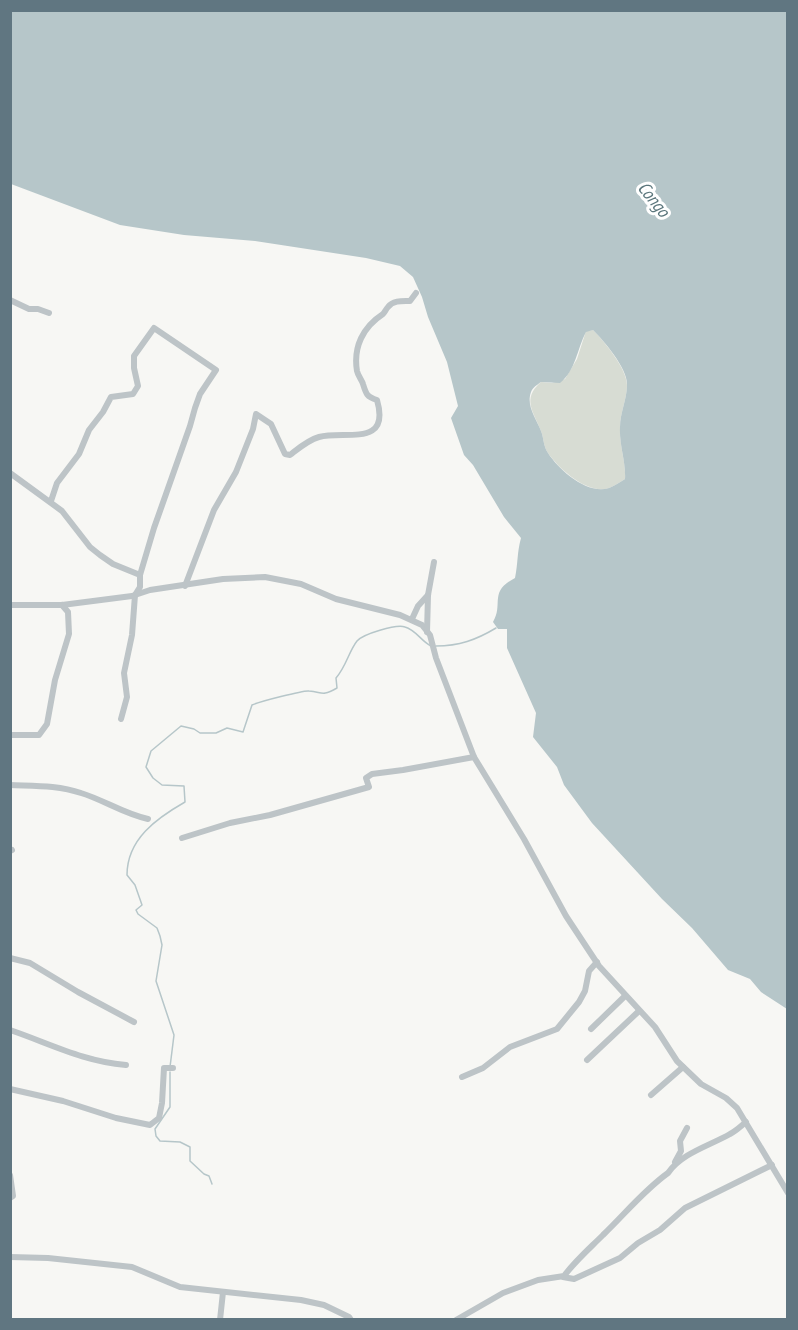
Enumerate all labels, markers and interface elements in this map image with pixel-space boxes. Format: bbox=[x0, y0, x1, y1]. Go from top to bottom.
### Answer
water label: Congo bbox=[633, 177, 676, 222]

